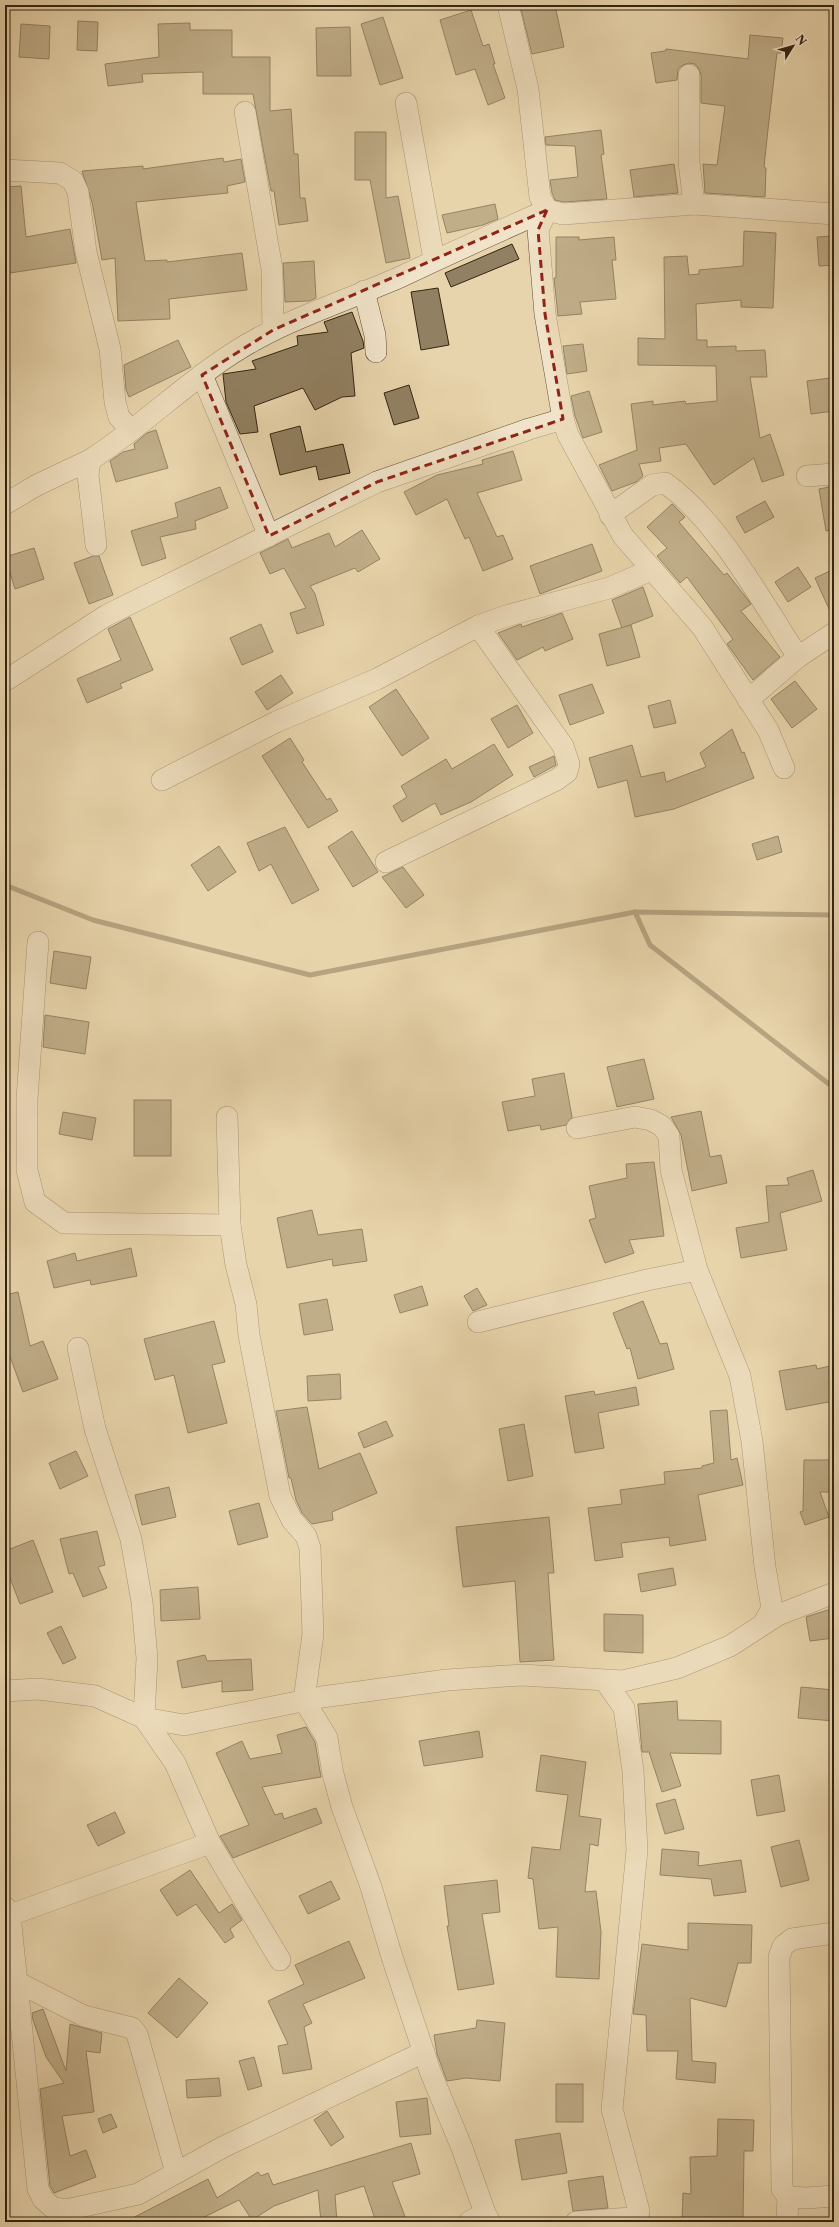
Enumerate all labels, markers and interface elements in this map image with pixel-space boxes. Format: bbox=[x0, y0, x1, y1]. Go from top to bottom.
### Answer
north arrow bbox=[773, 26, 813, 66]
text: N bbox=[793, 32, 810, 48]

